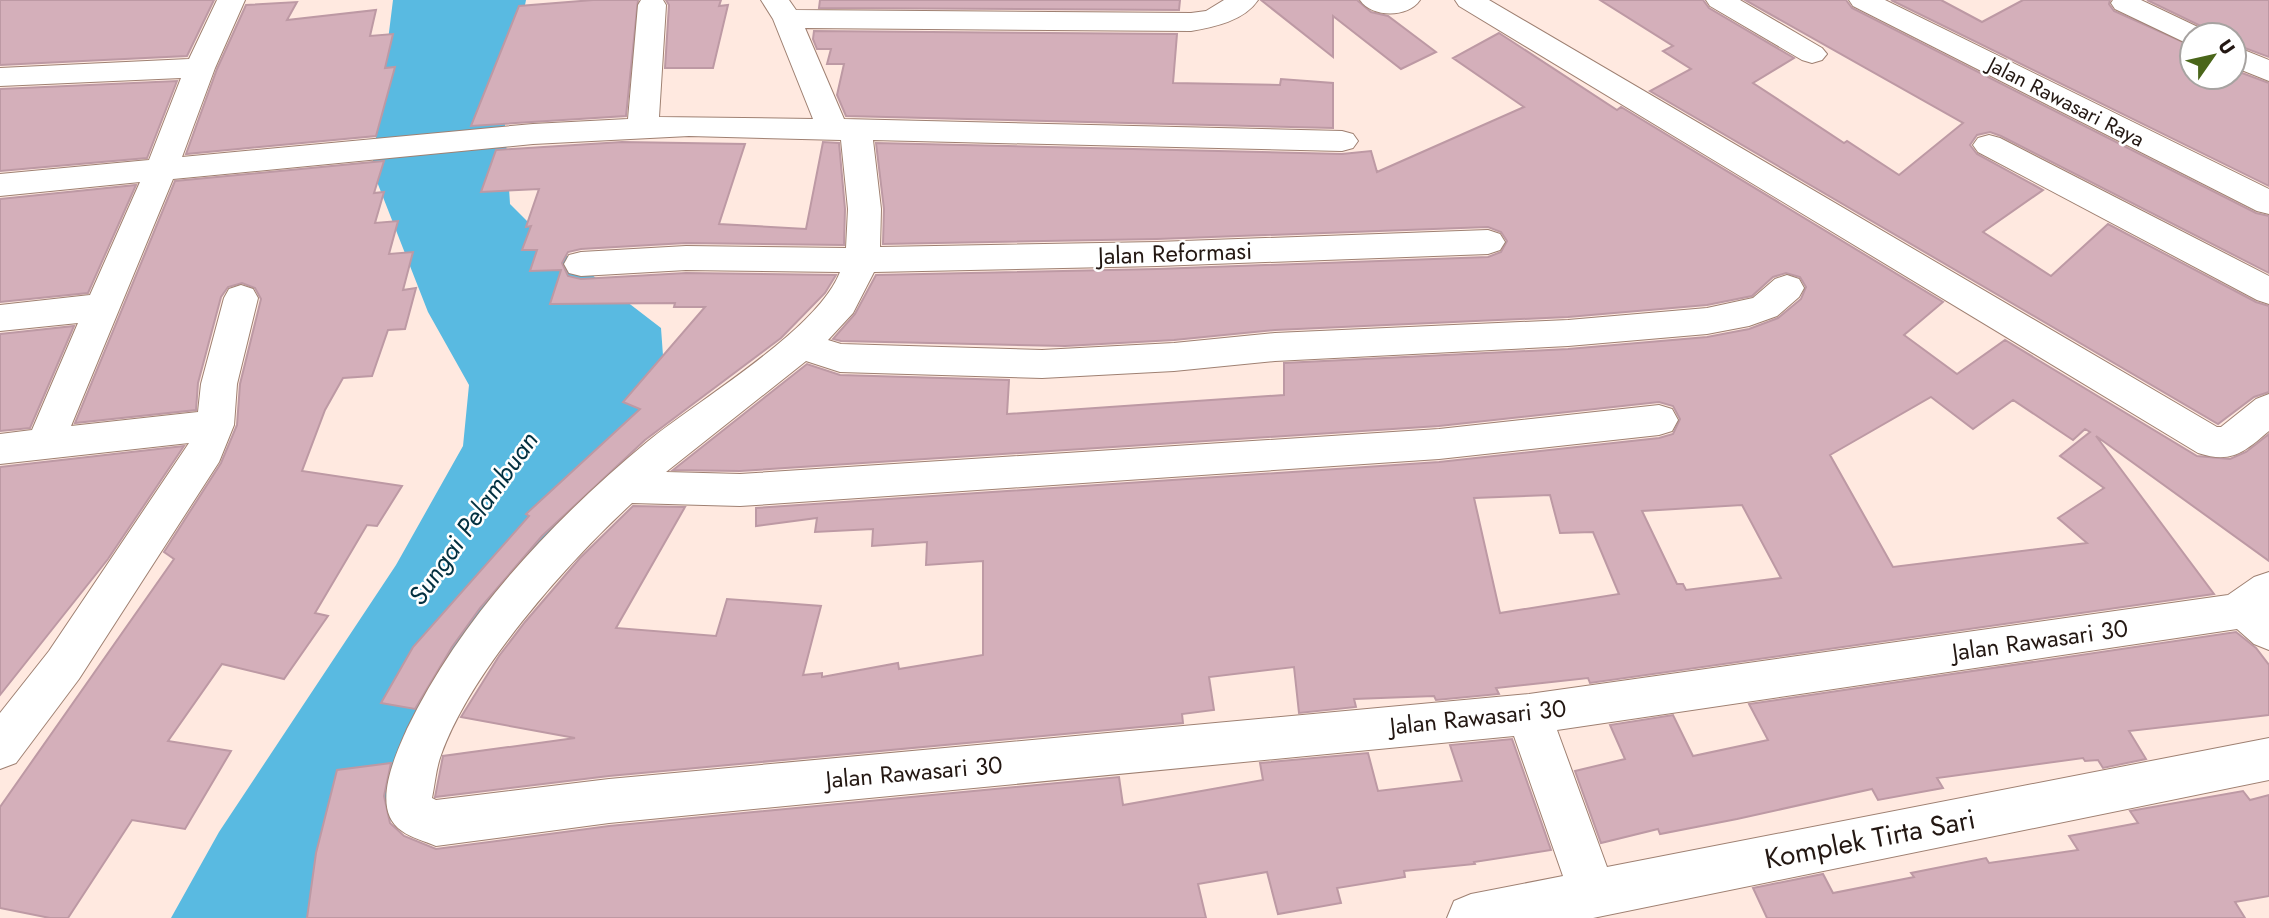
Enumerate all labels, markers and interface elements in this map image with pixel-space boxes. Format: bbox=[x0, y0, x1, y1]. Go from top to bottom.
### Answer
north arrow bbox=[2178, 21, 2248, 91]
text: U bbox=[2212, 34, 2242, 60]
street label: Jalan Rawasari Raya bbox=[1980, 48, 2150, 154]
street label: Jalan Reformasi bbox=[1094, 233, 1253, 273]
water label: Sungai Pelambuan bbox=[399, 423, 547, 613]
street label: Jalan Rawasari 30 bbox=[1947, 610, 2130, 670]
street label: Jalan Rawasari 30 bbox=[1385, 690, 1568, 744]
street label: Jalan Rawasari 30 bbox=[821, 747, 1004, 797]
street label: Komplek Tirta Sari bbox=[1761, 798, 1979, 880]

